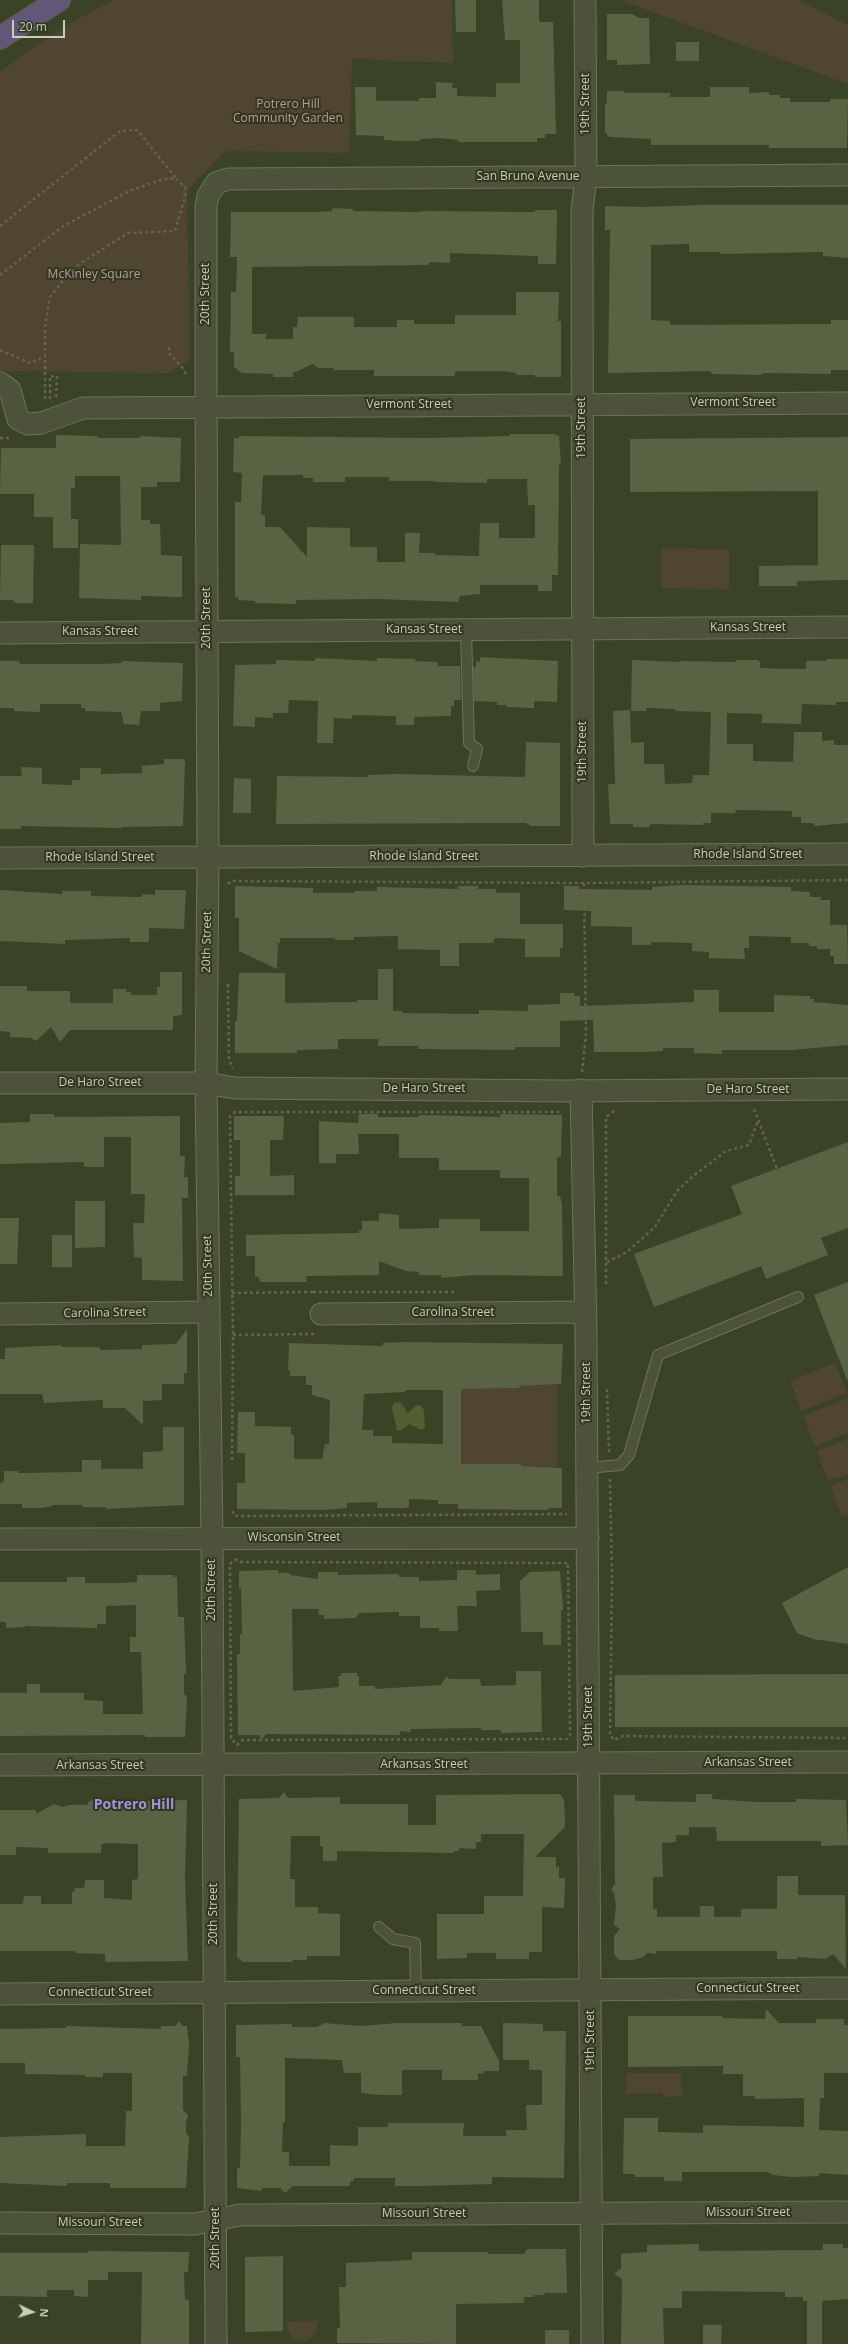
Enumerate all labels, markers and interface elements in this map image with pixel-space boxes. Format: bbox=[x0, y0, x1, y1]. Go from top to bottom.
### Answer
scale bar bbox=[14, 12, 67, 38]
text: 20 m bbox=[19, 18, 47, 35]
street label: 19th Street bbox=[579, 73, 593, 135]
park label: Potrero Hill Community Garden bbox=[233, 98, 343, 126]
street label: San Bruno Avenue bbox=[476, 170, 580, 184]
street label: 20th Street bbox=[199, 263, 213, 325]
park label: McKinley Square bbox=[48, 268, 140, 282]
street label: Vermont Street bbox=[690, 396, 776, 410]
street label: 19th Street bbox=[575, 397, 589, 459]
street label: Vermont Street bbox=[366, 398, 452, 412]
street label: 20th Street bbox=[200, 587, 214, 649]
street label: Kansas Street bbox=[710, 621, 786, 635]
street label: Kansas Street bbox=[386, 623, 462, 637]
street label: Kansas Street bbox=[62, 625, 138, 639]
street label: 19th Street bbox=[576, 721, 590, 783]
street label: Rhode Island Street bbox=[693, 848, 803, 862]
street label: Rhode Island Street bbox=[369, 850, 479, 864]
street label: Rhode Island Street bbox=[45, 851, 155, 865]
street label: 20th Street bbox=[199, 911, 215, 973]
street label: De Haro Street bbox=[59, 1076, 141, 1090]
street label: De Haro Street bbox=[383, 1082, 465, 1096]
street label: De Haro Street bbox=[707, 1083, 789, 1097]
street label: 20th Street bbox=[200, 1235, 216, 1297]
street label: Carolina Street bbox=[63, 1305, 147, 1321]
street label: Carolina Street bbox=[411, 1306, 495, 1320]
street label: 19th Street bbox=[580, 1362, 594, 1424]
street label: Wisconsin Street bbox=[248, 1531, 340, 1545]
street label: 20th Street bbox=[205, 1559, 219, 1621]
street label: 19th Street bbox=[582, 1686, 596, 1748]
street label: Arkansas Street bbox=[704, 1756, 792, 1770]
street label: Arkansas Street bbox=[380, 1758, 468, 1772]
street label: Arkansas Street bbox=[56, 1759, 144, 1773]
district label: Potrero Hill bbox=[94, 1797, 174, 1813]
street label: 20th Street bbox=[207, 1883, 221, 1945]
street label: Connecticut Street bbox=[696, 1982, 800, 1996]
street label: Connecticut Street bbox=[372, 1984, 476, 1998]
street label: Connecticut Street bbox=[48, 1986, 152, 2000]
street label: 19th Street bbox=[584, 2010, 598, 2072]
street label: Missouri Street bbox=[706, 2206, 790, 2220]
street label: 20th Street bbox=[209, 2207, 223, 2269]
street label: Missouri Street bbox=[382, 2207, 466, 2221]
street label: Missouri Street bbox=[58, 2216, 142, 2230]
north arrow bbox=[12, 2292, 52, 2332]
text: N bbox=[37, 2308, 52, 2318]

